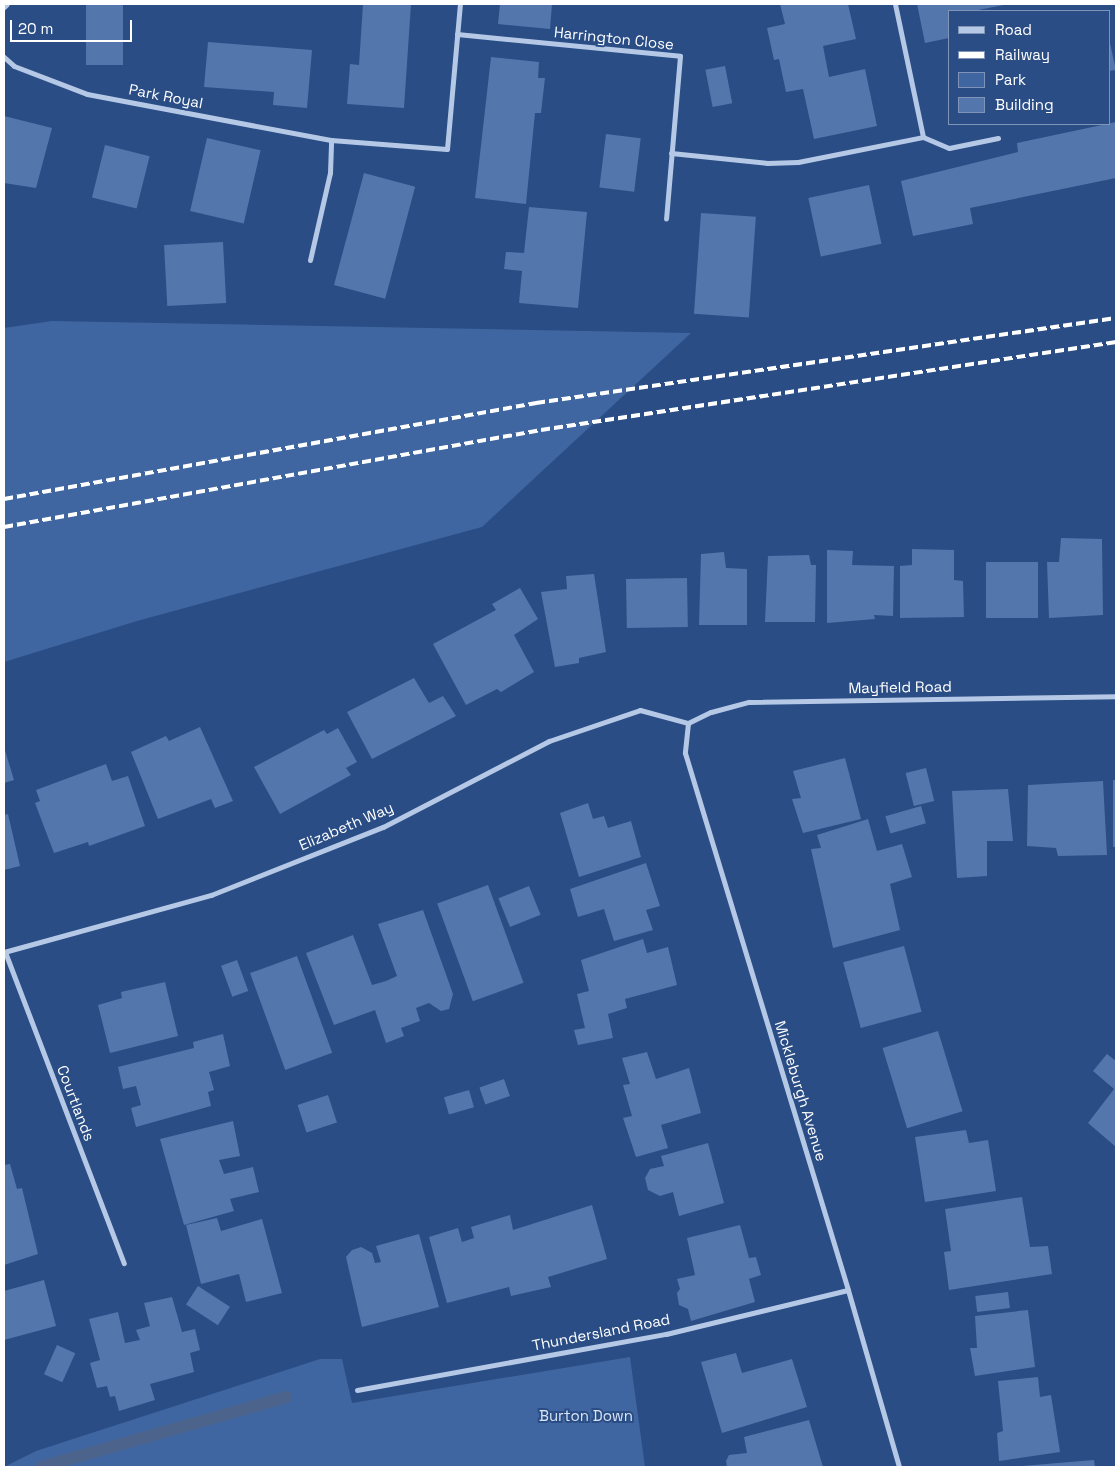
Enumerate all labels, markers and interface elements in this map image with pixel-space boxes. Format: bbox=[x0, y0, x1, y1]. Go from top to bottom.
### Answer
scale bar bbox=[12, 10, 135, 42]
legend bbox=[948, 10, 1110, 125]
text: 20 m bbox=[18, 19, 53, 38]
text: Road bbox=[995, 20, 1032, 39]
street label: Harrington Close bbox=[553, 23, 675, 53]
text: Railway bbox=[995, 45, 1050, 64]
text: Park bbox=[995, 70, 1026, 89]
street label: Park Royal bbox=[127, 80, 205, 112]
text: Building bbox=[995, 95, 1054, 114]
street label: Mayfield Road bbox=[848, 677, 952, 697]
street label: Elizabeth Way bbox=[296, 798, 396, 854]
street label: Mickleburgh Avenue bbox=[771, 1018, 831, 1164]
street label: Courtlands bbox=[53, 1063, 99, 1143]
street label: Thundersland Road bbox=[531, 1310, 671, 1354]
park label: Burton Down bbox=[539, 1407, 633, 1425]

